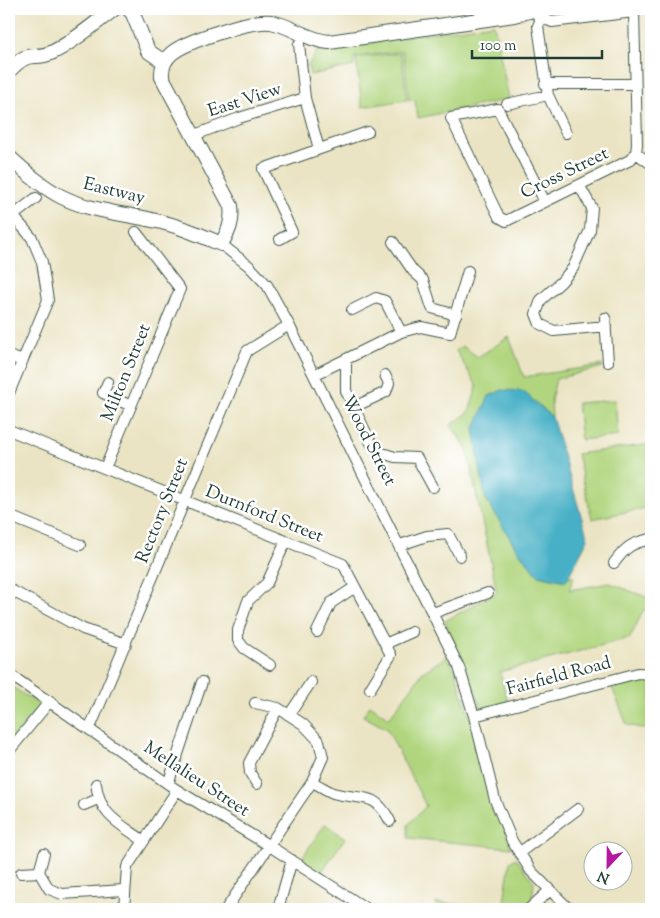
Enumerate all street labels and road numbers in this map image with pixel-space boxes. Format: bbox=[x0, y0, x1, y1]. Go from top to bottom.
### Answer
street label: East View bbox=[205, 77, 286, 125]
street label: Cross Street bbox=[516, 141, 614, 207]
street label: Eastway bbox=[80, 172, 148, 212]
street label: Milton Street bbox=[96, 320, 158, 426]
street label: Wood Street bbox=[334, 391, 402, 491]
street label: Rectory Street bbox=[130, 455, 196, 567]
street label: Durnford Street bbox=[201, 480, 327, 550]
street label: Fairfield Road bbox=[504, 651, 614, 703]
street label: Mellalieu Street bbox=[138, 736, 254, 824]

